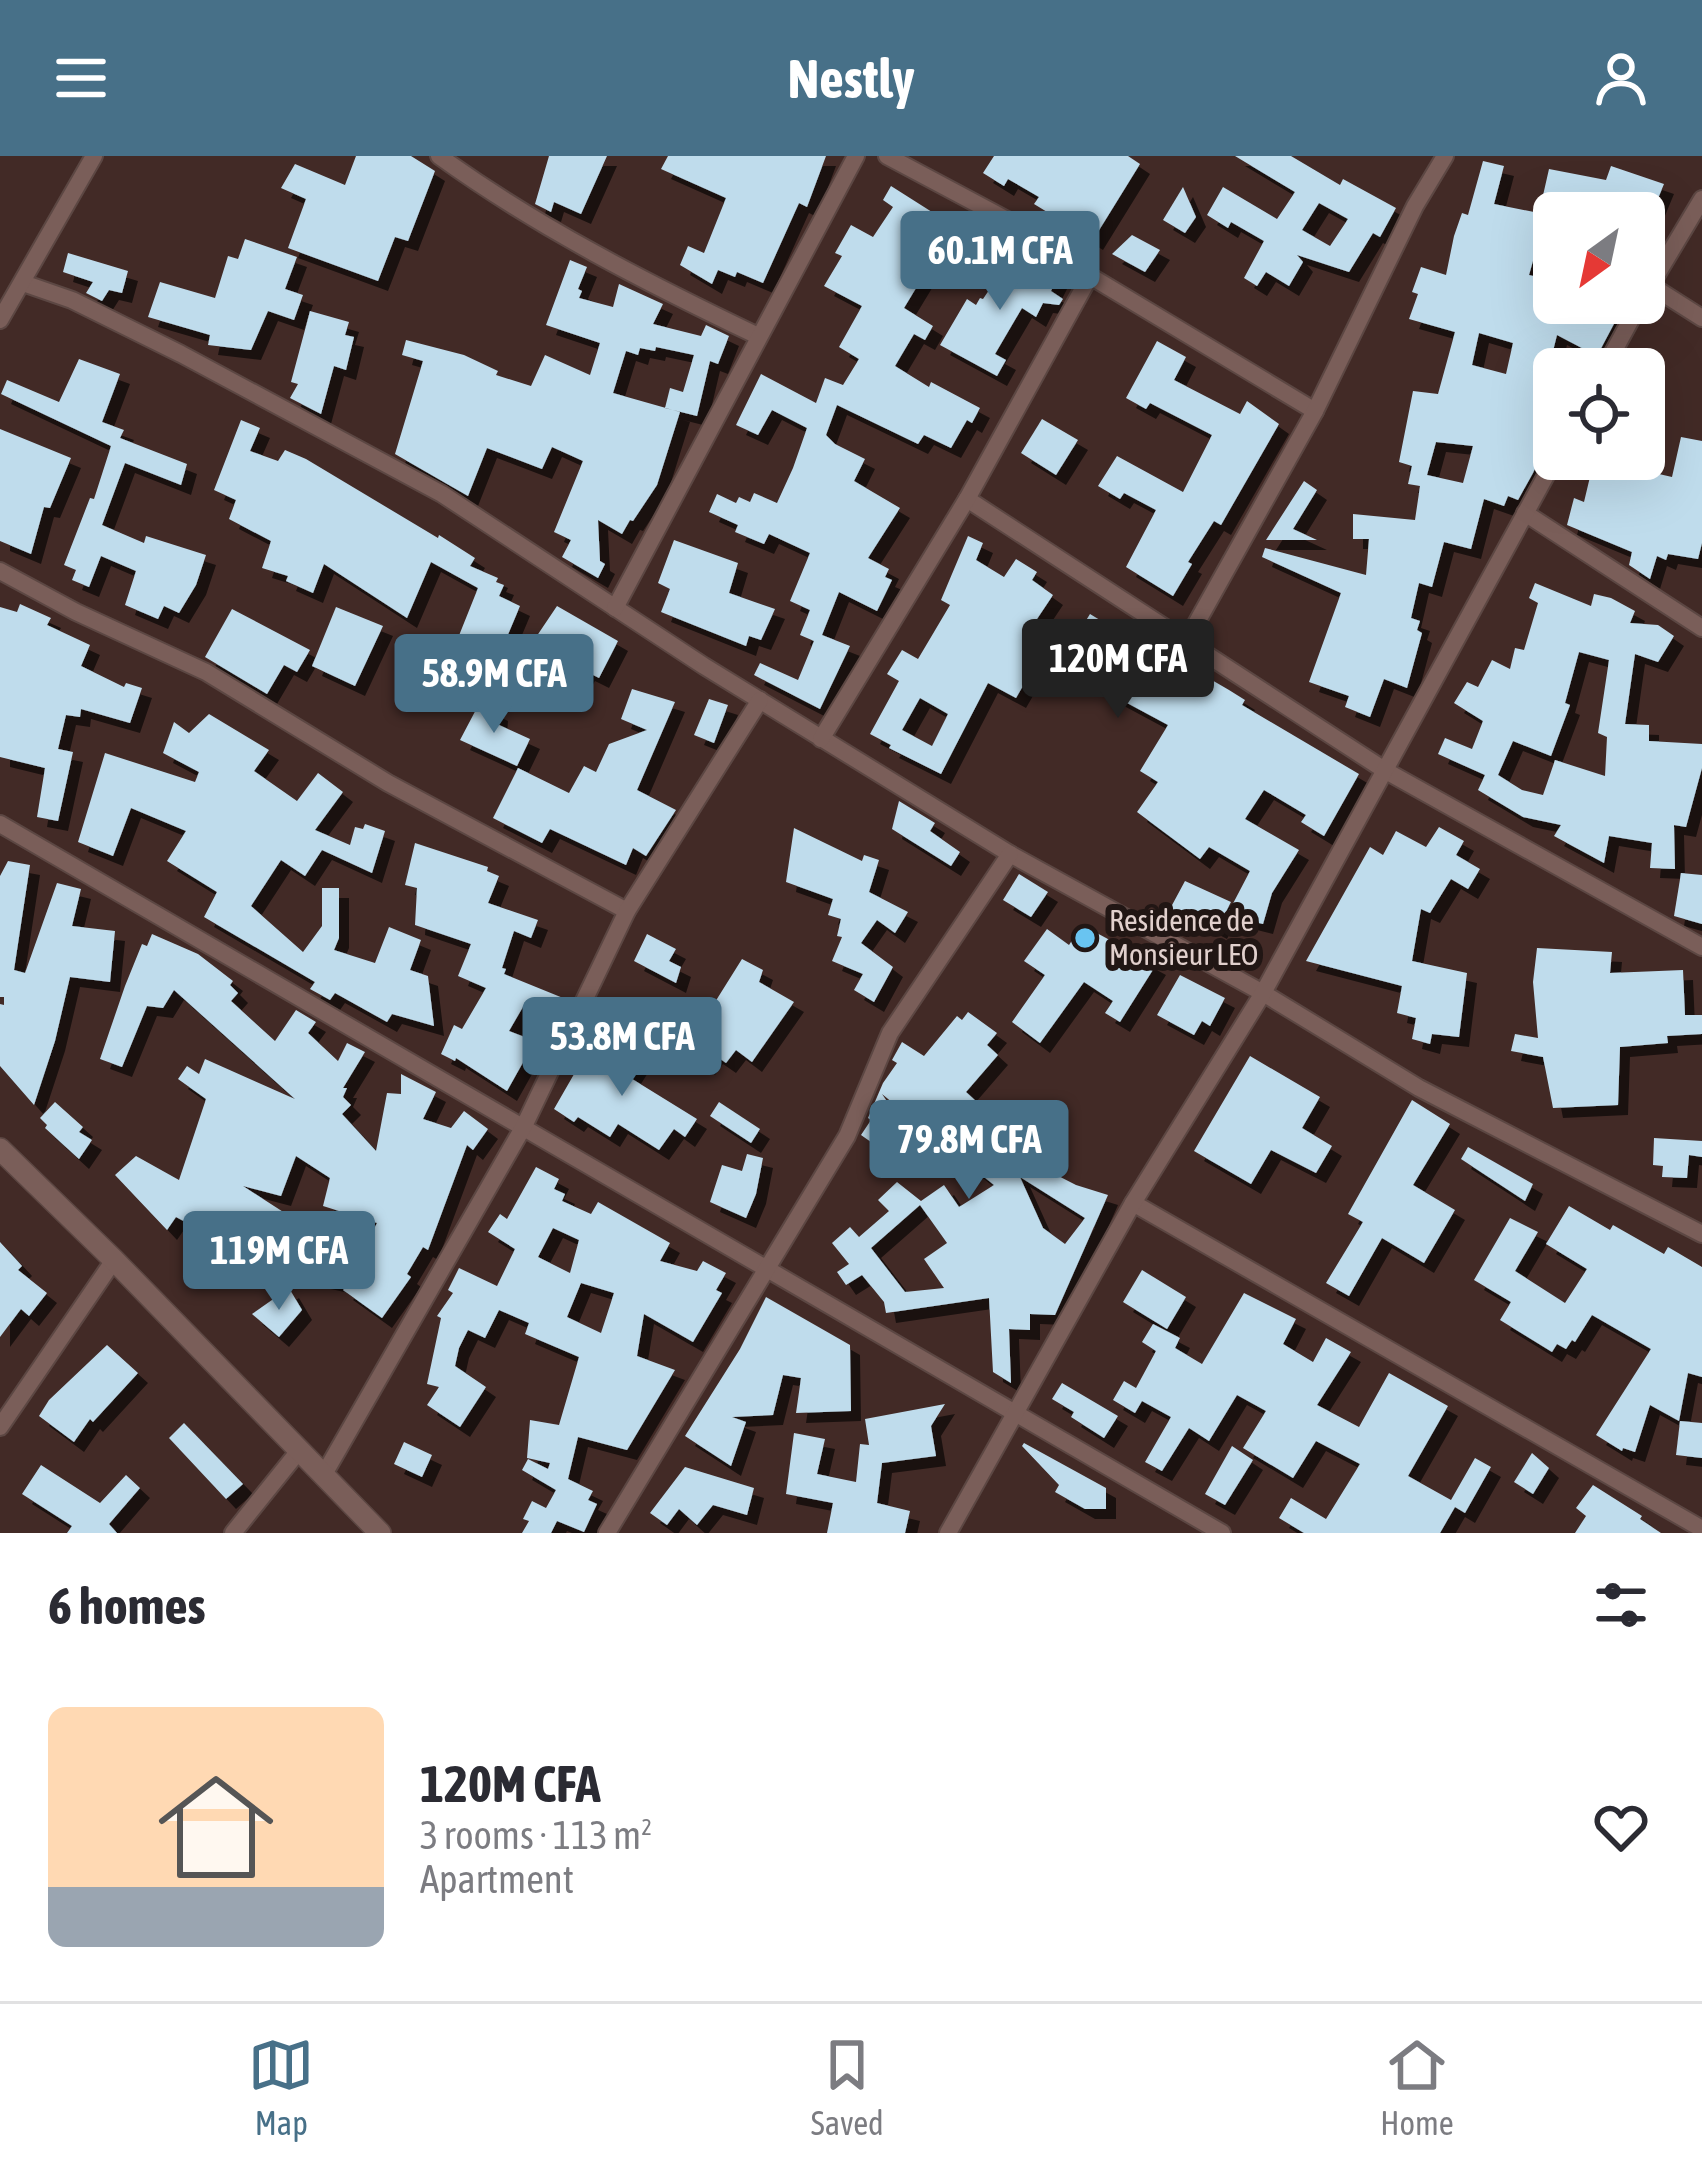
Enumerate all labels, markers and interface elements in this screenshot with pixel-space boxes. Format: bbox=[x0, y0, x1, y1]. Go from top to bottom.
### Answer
icon: menu bbox=[48, 45, 114, 111]
icon: person bbox=[1588, 45, 1654, 111]
text: Nestly bbox=[787, 48, 915, 109]
north arrow bbox=[1533, 192, 1665, 324]
map controls bbox=[1533, 192, 1665, 480]
pin: 60.1M CFA bbox=[863, 211, 1137, 313]
text: 60.1M CFA bbox=[927, 228, 1073, 272]
button: locate bbox=[1533, 348, 1665, 480]
pin: 120M CFA bbox=[994, 619, 1242, 721]
pin: 58.9M CFA bbox=[357, 634, 631, 736]
text: 120M CFA bbox=[1049, 636, 1187, 680]
text: 58.9M CFA bbox=[421, 651, 567, 695]
place label: Residence de Monsieur LEO bbox=[1109, 903, 1258, 971]
marker: Residence de Monsieur LEO bbox=[1072, 925, 1098, 951]
pin: 53.8M CFA bbox=[485, 997, 759, 1099]
text: 53.8M CFA bbox=[549, 1014, 695, 1058]
pin: 79.8M CFA bbox=[832, 1100, 1106, 1202]
text: 79.8M CFA bbox=[896, 1117, 1042, 1161]
pin: 119M CFA bbox=[155, 1211, 403, 1313]
text: 119M CFA bbox=[210, 1228, 348, 1272]
icon: filters bbox=[1588, 1572, 1654, 1638]
text: 6 homes bbox=[48, 1576, 206, 1635]
text: 120M CFA bbox=[420, 1754, 601, 1813]
icon: home bbox=[144, 1755, 288, 1899]
icon: heart bbox=[1588, 1794, 1654, 1860]
text: 3 rooms · 113 m² bbox=[420, 1813, 652, 1857]
text: Apartment bbox=[420, 1857, 574, 1901]
tab: Map bbox=[248, 2032, 314, 2142]
tab: Saved bbox=[811, 2032, 884, 2142]
tab: Home bbox=[1380, 2032, 1454, 2142]

